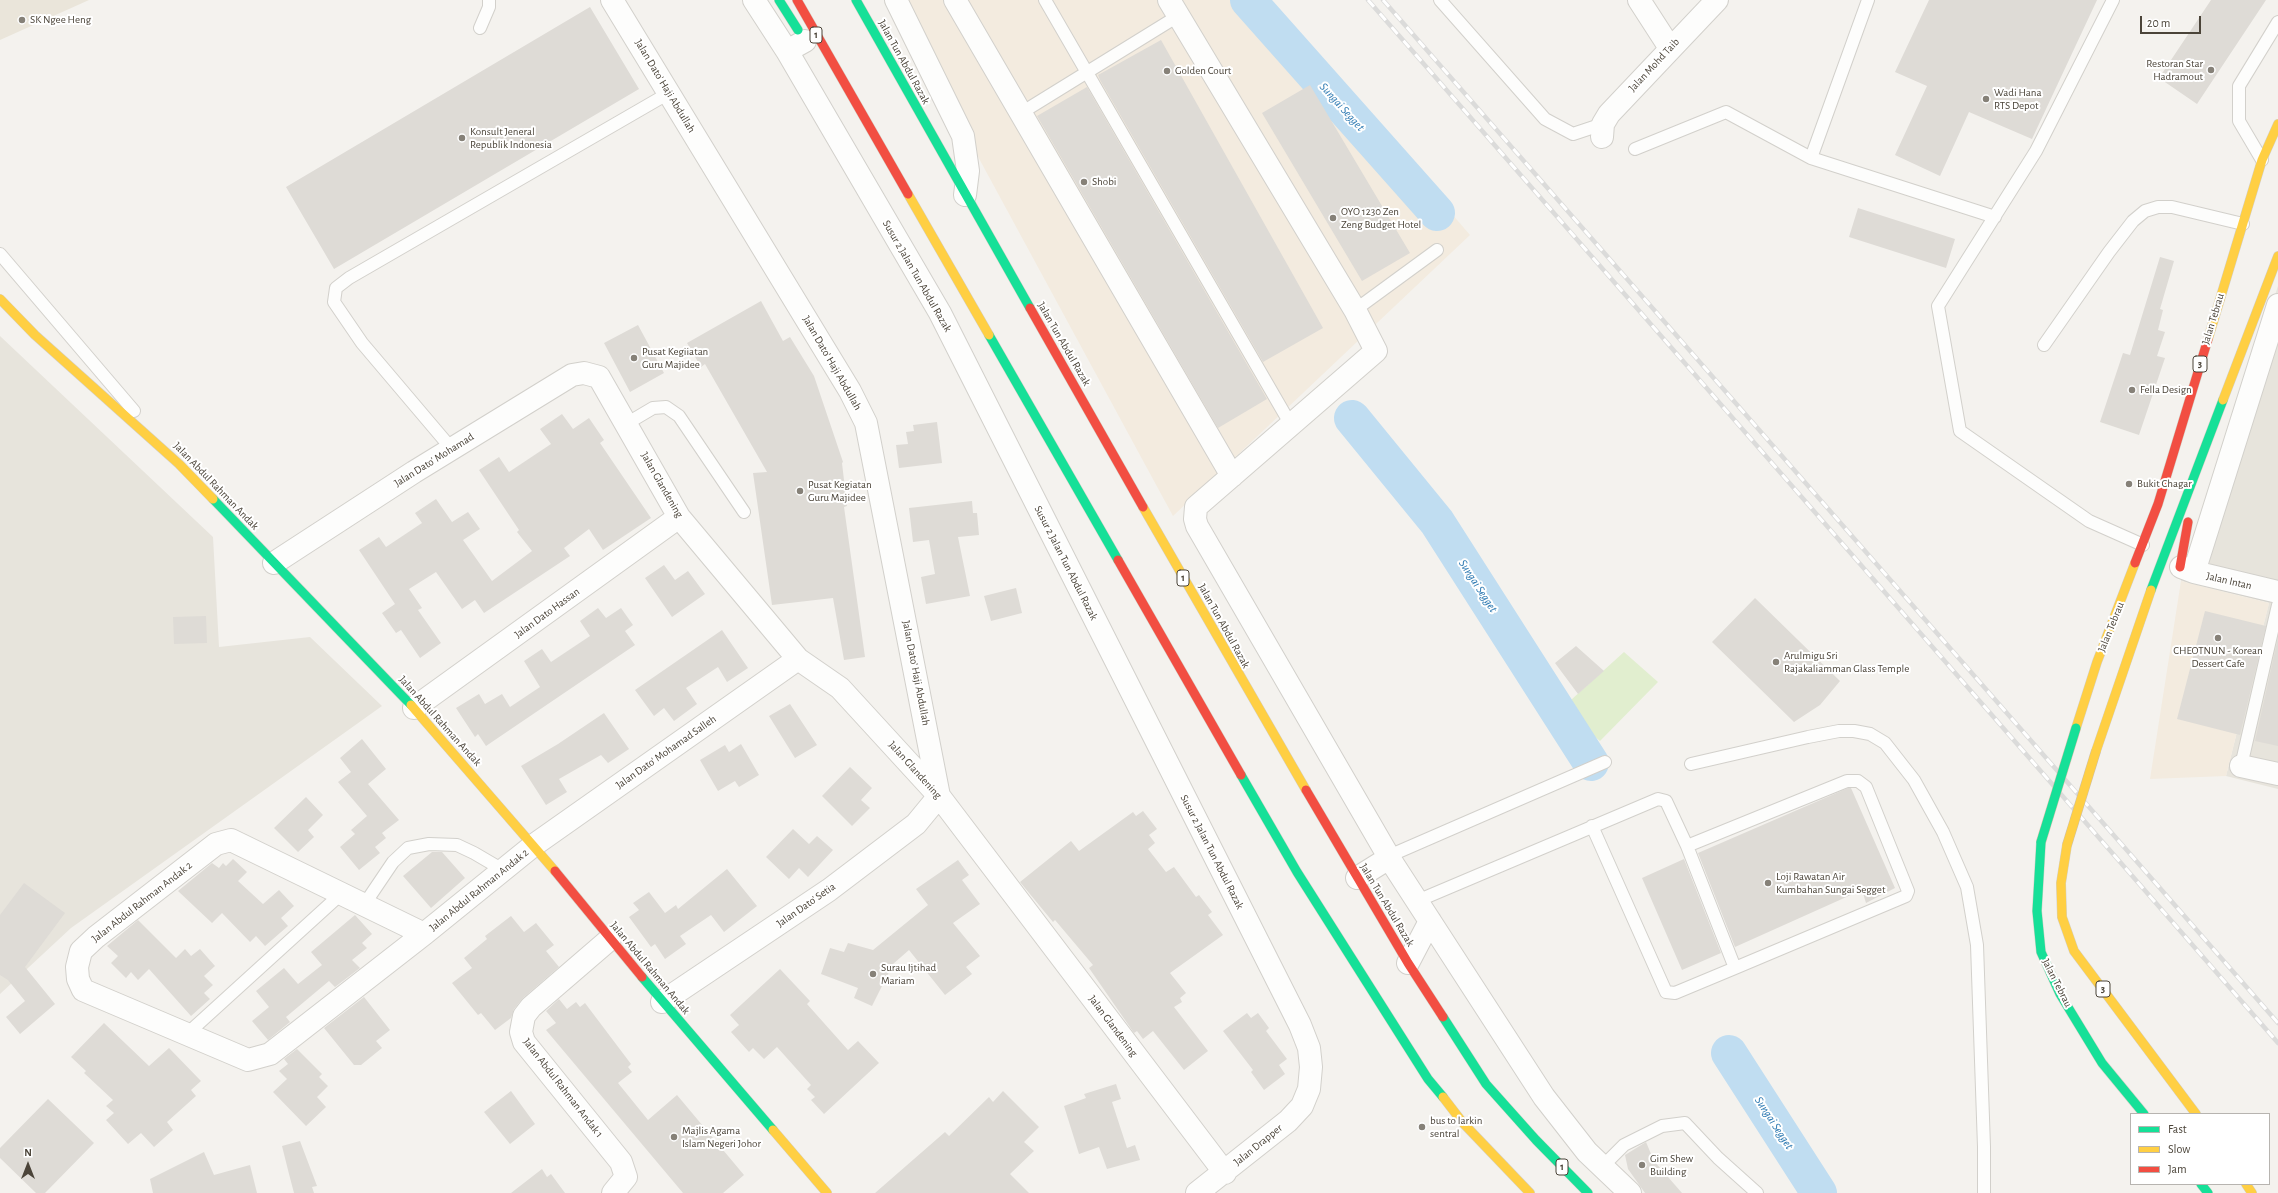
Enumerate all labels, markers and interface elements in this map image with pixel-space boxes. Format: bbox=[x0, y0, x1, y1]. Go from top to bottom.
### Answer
scale bar bbox=[2142, 8, 2203, 34]
place label: SK Ngee Heng bbox=[30, 13, 91, 27]
marker: SK Ngee Heng bbox=[17, 15, 27, 25]
street label: Jalan Tun Abdul Razak bbox=[875, 17, 933, 107]
text: 20 m bbox=[2147, 17, 2170, 29]
road number: 1 bbox=[810, 27, 822, 43]
street label: Jalan Mohd Taib bbox=[1626, 35, 1682, 95]
street label: Jalan Dato' Haji Abdullah bbox=[632, 37, 698, 135]
place label: Restoran Star Hadramout bbox=[2146, 57, 2203, 83]
place label: Golden Court bbox=[1175, 64, 1231, 78]
marker: Restoran Star Hadramout bbox=[2206, 65, 2216, 75]
marker: Golden Court bbox=[1162, 66, 1172, 76]
water label: Sungai Segget bbox=[1316, 80, 1368, 134]
place label: Wadi Hana RTS Depot bbox=[1994, 86, 2042, 112]
marker: Wadi Hana RTS Depot bbox=[1981, 94, 1991, 104]
place label: Konsult Jeneral Republik Indonesia bbox=[470, 125, 552, 151]
marker: Konsult Jeneral Republik Indonesia bbox=[457, 133, 467, 143]
place label: Shobi bbox=[1092, 175, 1117, 189]
marker: Shobi bbox=[1079, 177, 1089, 187]
place label: OYO 1230 Zen Zeng Budget Hotel bbox=[1341, 205, 1421, 231]
marker: OYO 1230 Zen Zeng Budget Hotel bbox=[1328, 213, 1338, 223]
street label: Susur 2 Jalan Tun Abdul Razak bbox=[880, 218, 954, 334]
street label: Jalan Tebrau bbox=[2199, 292, 2227, 346]
street label: Jalan Tun Abdul Razak bbox=[1035, 300, 1093, 388]
street label: Jalan Dato' Haji Abdullah bbox=[800, 313, 864, 413]
place label: Pusat Kegiiatan Guru Majidee bbox=[642, 345, 708, 371]
marker: Pusat Kegiiatan Guru Majidee bbox=[629, 353, 639, 363]
road number: 3 bbox=[2193, 356, 2207, 372]
place label: Fella Design bbox=[2140, 383, 2192, 397]
marker: Fella Design bbox=[2127, 385, 2137, 395]
street label: Jalan Dato' Mohamad bbox=[392, 430, 476, 490]
street label: Jalan Abdul Rahman Andak bbox=[171, 439, 261, 533]
street label: Jalan Glandening bbox=[638, 450, 686, 520]
place label: Bukit Chagar bbox=[2137, 477, 2192, 491]
place label: Pusat Kegiatan Guru Majidee bbox=[808, 478, 872, 504]
marker: Bukit Chagar bbox=[2124, 479, 2134, 489]
marker: Pusat Kegiatan Guru Majidee bbox=[795, 486, 805, 496]
street label: Susur 2 Jalan Tun Abdul Razak bbox=[1031, 503, 1101, 623]
water label: Sungai Segget bbox=[1456, 557, 1500, 615]
street label: Jalan Intan bbox=[2205, 569, 2253, 593]
road number: 1 bbox=[1177, 570, 1189, 586]
street label: Jalan Tun Abdul Razak bbox=[1195, 581, 1253, 671]
street label: Jalan Dato Hassan bbox=[512, 585, 582, 641]
street label: Jalan Tebrau bbox=[2095, 600, 2127, 654]
street label: Jalan Dato' Haji Abdullah bbox=[899, 619, 933, 727]
marker: CHEOTNUN - Korean Dessert Cafe bbox=[2213, 633, 2223, 643]
place label: CHEOTNUN - Korean Dessert Cafe bbox=[2173, 644, 2263, 670]
place label: Arulmigu Sri Rajakaliamman Glass Temple bbox=[1784, 649, 1909, 675]
marker: Arulmigu Sri Rajakaliamman Glass Temple bbox=[1771, 657, 1781, 667]
street label: Jalan Abdul Rahman Andak bbox=[396, 673, 484, 769]
street label: Jalan Dato' Mohamad Salleh bbox=[613, 712, 719, 792]
street label: Jalan Glandening bbox=[886, 738, 944, 802]
street label: Susur 2 Jalan Tun Abdul Razak bbox=[1177, 792, 1247, 912]
street label: Jalan Abdul Rahman Andak 2 bbox=[427, 846, 531, 934]
street label: Jalan Abdul Rahman Andak 2 bbox=[89, 859, 195, 945]
street label: Jalan Tun Abdul Razak bbox=[1357, 861, 1417, 949]
place label: Loji Rawatan Air Kumbahan Sungai Segget bbox=[1776, 870, 1885, 896]
marker: Loji Rawatan Air Kumbahan Sungai Segget bbox=[1763, 878, 1773, 888]
street label: Jalan Dato’ Setia bbox=[774, 880, 838, 930]
street label: Jalan Abdul Rahman Andak bbox=[607, 919, 693, 1017]
street label: Jalan Tebrau bbox=[2039, 956, 2075, 1010]
place label: Surau Ijtihad Mariam bbox=[881, 961, 936, 987]
marker: Surau Ijtihad Mariam bbox=[868, 969, 878, 979]
road number: 3 bbox=[2096, 981, 2110, 997]
street label: Jalan Glandening bbox=[1086, 993, 1140, 1059]
street label: Jalan Abdul Rahman Andak 1 bbox=[520, 1036, 606, 1140]
water label: Sungai Segget bbox=[1752, 1094, 1796, 1152]
legend bbox=[2130, 1113, 2270, 1185]
place label: bus to larkin sentral bbox=[1430, 1114, 1482, 1140]
street label: Jalan Drapper bbox=[1231, 1121, 1285, 1169]
marker: bus to larkin sentral bbox=[1417, 1122, 1427, 1132]
text: Fast bbox=[2168, 1123, 2187, 1135]
place label: Majlis Agama Islam Negeri Johor bbox=[682, 1124, 761, 1150]
marker: Majlis Agama Islam Negeri Johor bbox=[669, 1132, 679, 1142]
text: Slow bbox=[2168, 1143, 2190, 1155]
north arrow bbox=[8, 1145, 48, 1185]
text: N bbox=[24, 1147, 32, 1158]
place label: Gim Shew Building bbox=[1650, 1152, 1693, 1178]
road number: 1 bbox=[1556, 1159, 1568, 1175]
marker: Gim Shew Building bbox=[1637, 1160, 1647, 1170]
text: Jam bbox=[2168, 1163, 2187, 1175]

